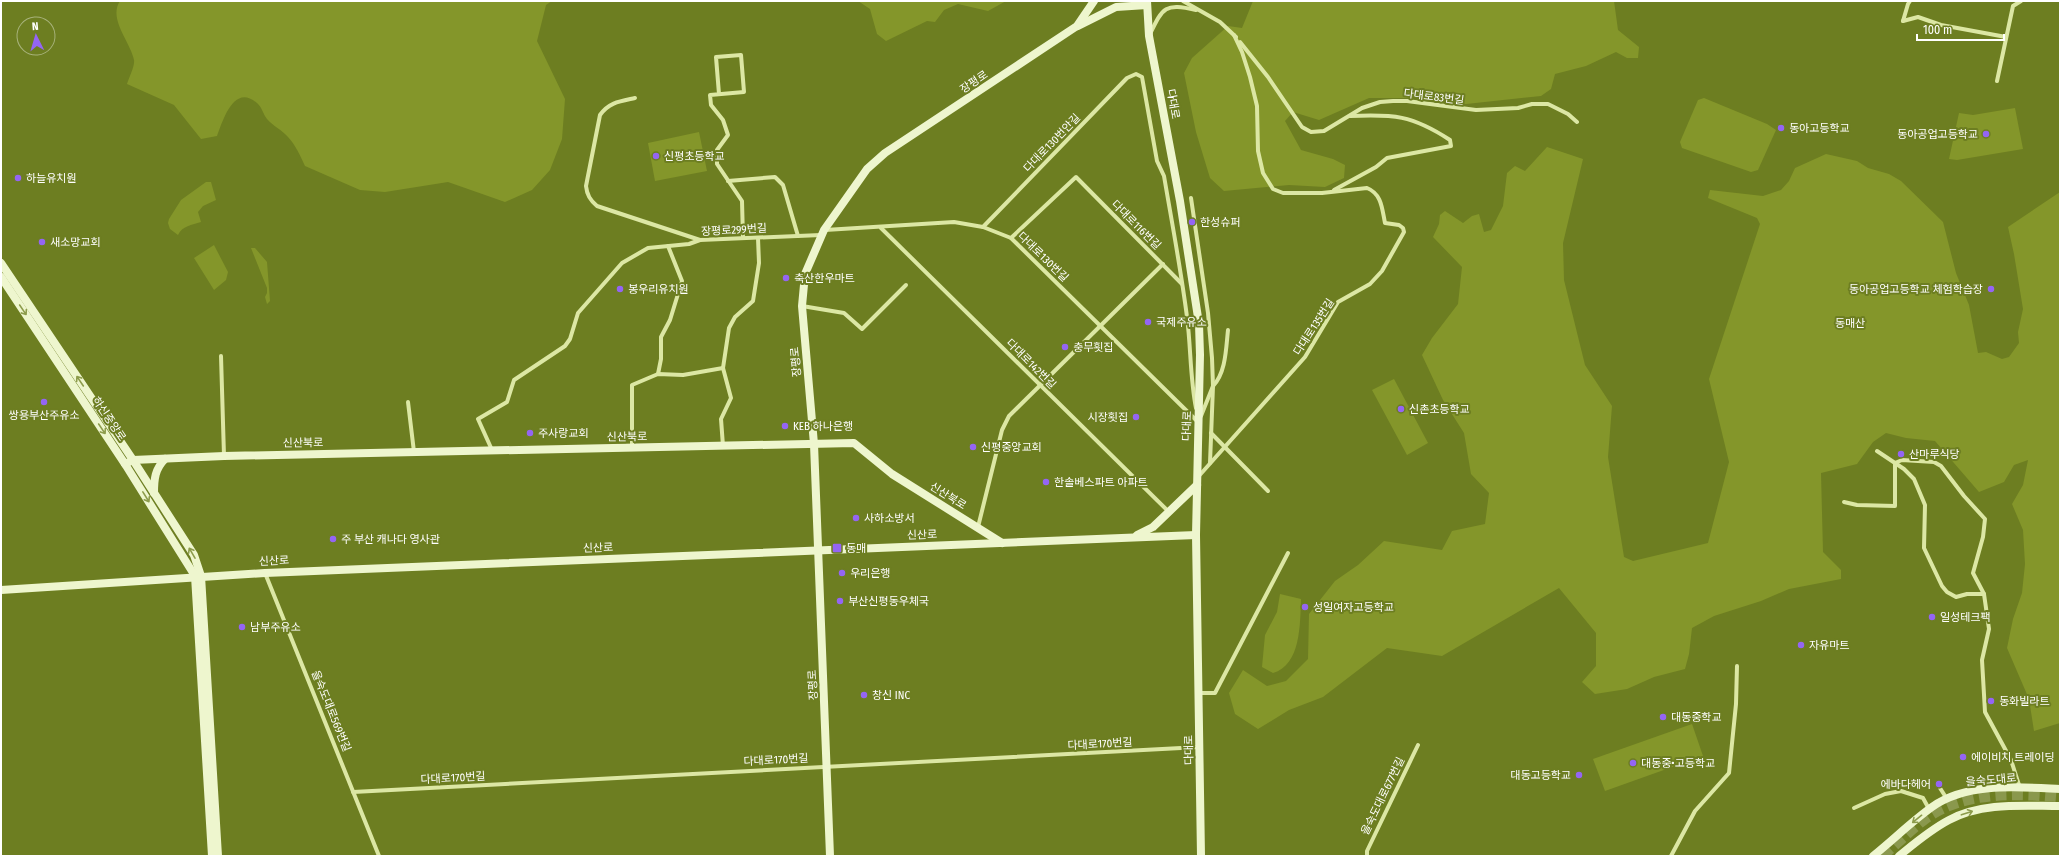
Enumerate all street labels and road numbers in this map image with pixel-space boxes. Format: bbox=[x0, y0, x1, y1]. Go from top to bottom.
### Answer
street label: 장평로 bbox=[958, 68, 990, 96]
street label: 다대로83번길 bbox=[1403, 87, 1465, 107]
street label: 다대로 bbox=[1164, 88, 1182, 120]
street label: 다대로130번안길 bbox=[1021, 111, 1083, 175]
street label: 다대로116번길 bbox=[1109, 198, 1163, 252]
street label: 장평로299번길 bbox=[701, 222, 767, 238]
street label: 다대로130번길 bbox=[1015, 230, 1071, 284]
street label: 다대로135번길 bbox=[1291, 296, 1337, 358]
street label: 다대로142번길 bbox=[1003, 336, 1059, 392]
street label: 장평로 bbox=[788, 346, 804, 378]
street label: 하신중앙로 bbox=[89, 394, 129, 444]
street label: 다대로 bbox=[1180, 411, 1194, 441]
street label: 신산북로 bbox=[607, 430, 647, 444]
street label: 신산북로 bbox=[283, 436, 323, 450]
street label: 신산북로 bbox=[927, 480, 969, 512]
street label: 신산로 bbox=[907, 528, 937, 542]
street label: 신산로 bbox=[583, 541, 613, 555]
street label: 신산로 bbox=[258, 554, 290, 568]
street label: 을숙도대로569번길 bbox=[309, 668, 353, 754]
street label: 장평로 bbox=[806, 669, 820, 701]
street label: 다대로 bbox=[1182, 735, 1196, 765]
street label: 다대로170번길 bbox=[1067, 736, 1133, 752]
street label: 다대로170번길 bbox=[743, 752, 809, 768]
street label: 을숙도대로677번길 bbox=[1359, 755, 1407, 837]
street label: 다대로170번길 bbox=[420, 770, 486, 786]
street label: 을숙도대로 bbox=[1965, 771, 2017, 789]

